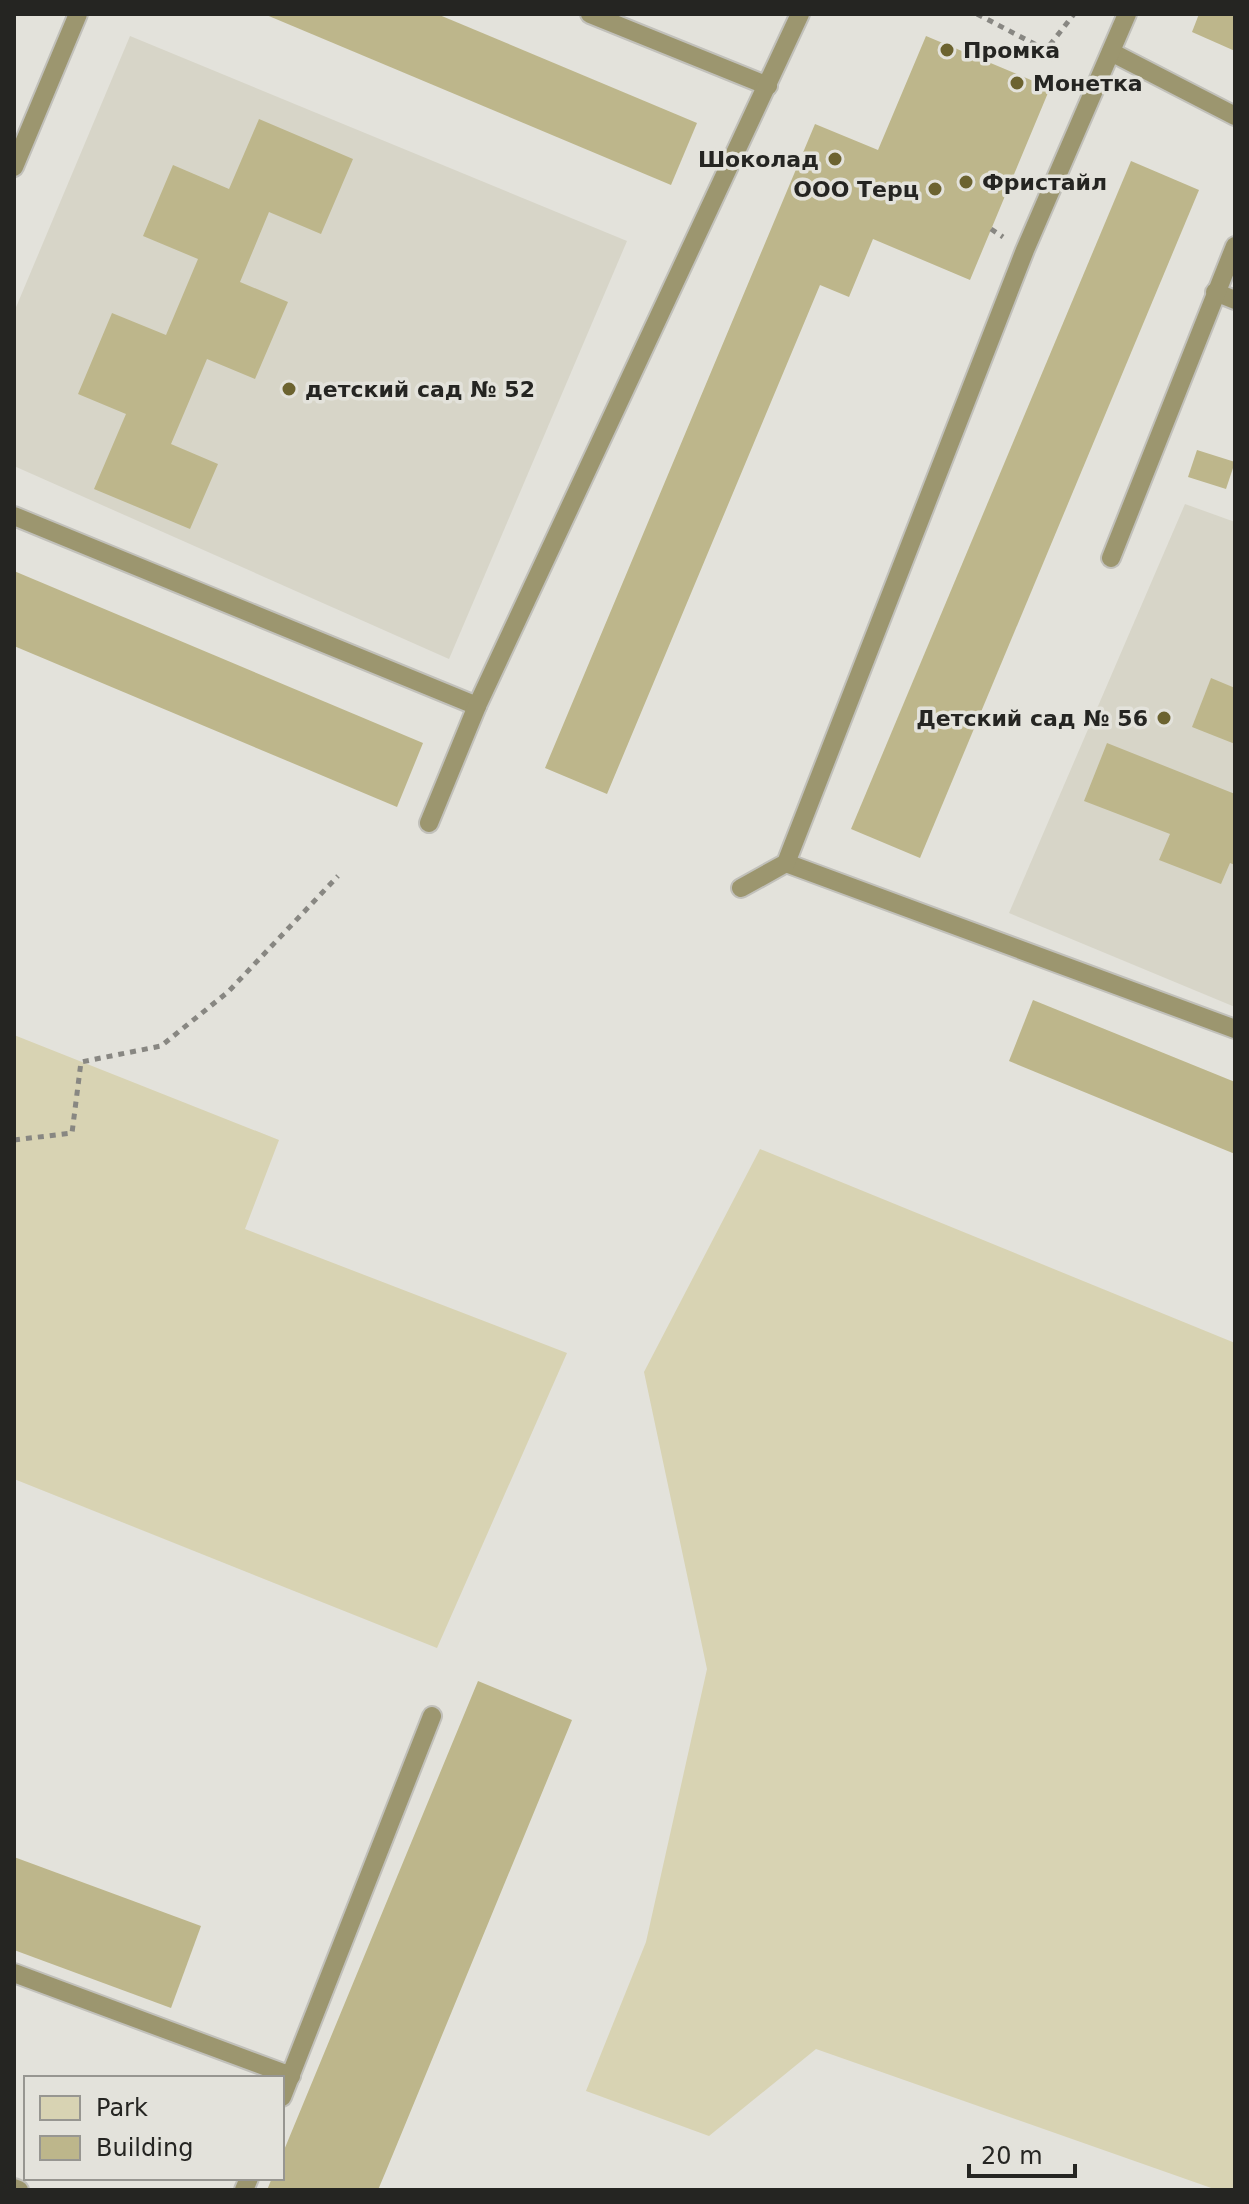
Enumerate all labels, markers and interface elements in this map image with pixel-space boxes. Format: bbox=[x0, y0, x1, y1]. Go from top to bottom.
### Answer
place label: Промка bbox=[963, 38, 1060, 63]
marker: Промка bbox=[938, 41, 956, 59]
place label: Монетка bbox=[1033, 71, 1143, 96]
marker: Монетка bbox=[1008, 74, 1026, 92]
place label: Шоколад bbox=[698, 147, 819, 172]
marker: Шоколад bbox=[826, 150, 844, 168]
place label: Фристайл bbox=[982, 170, 1107, 195]
marker: Фристайл bbox=[957, 173, 975, 191]
place label: ООО Терц bbox=[793, 177, 919, 202]
marker: ООО Терц bbox=[926, 180, 944, 198]
place label: детский сад № 52 bbox=[305, 377, 535, 402]
marker: детский сад № 52 bbox=[280, 380, 298, 398]
place label: Детский сад № 56 bbox=[916, 706, 1148, 731]
marker: Детский сад № 56 bbox=[1155, 709, 1173, 727]
legend bbox=[24, 2076, 284, 2180]
text: Park bbox=[96, 2094, 148, 2122]
scale bar bbox=[969, 2128, 1075, 2178]
text: Building bbox=[96, 2134, 193, 2162]
text: 20 m bbox=[981, 2142, 1043, 2170]

